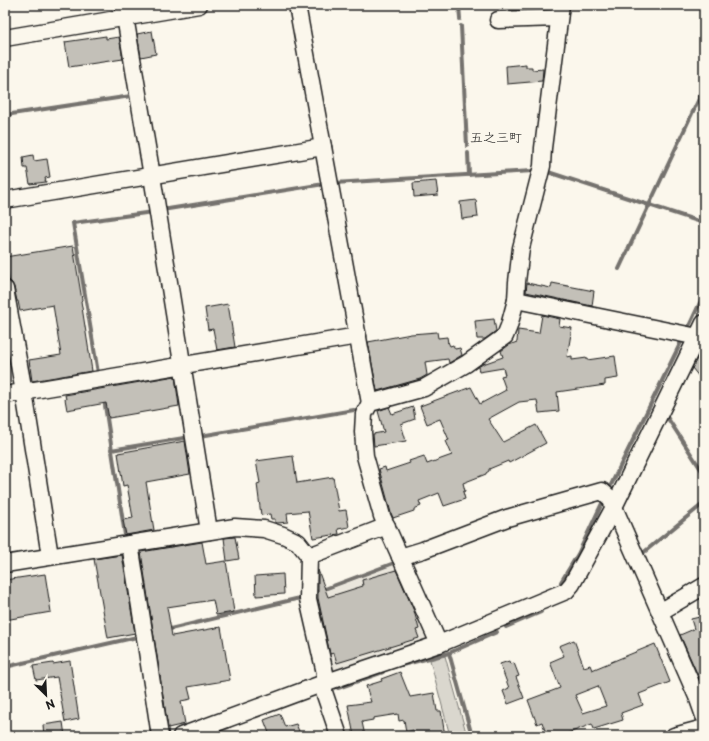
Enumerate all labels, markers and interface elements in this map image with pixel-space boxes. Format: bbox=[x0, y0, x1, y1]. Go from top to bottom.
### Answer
district label: 五之三町 bbox=[470, 127, 522, 146]
north arrow bbox=[26, 675, 66, 715]
text: N bbox=[43, 695, 58, 714]

